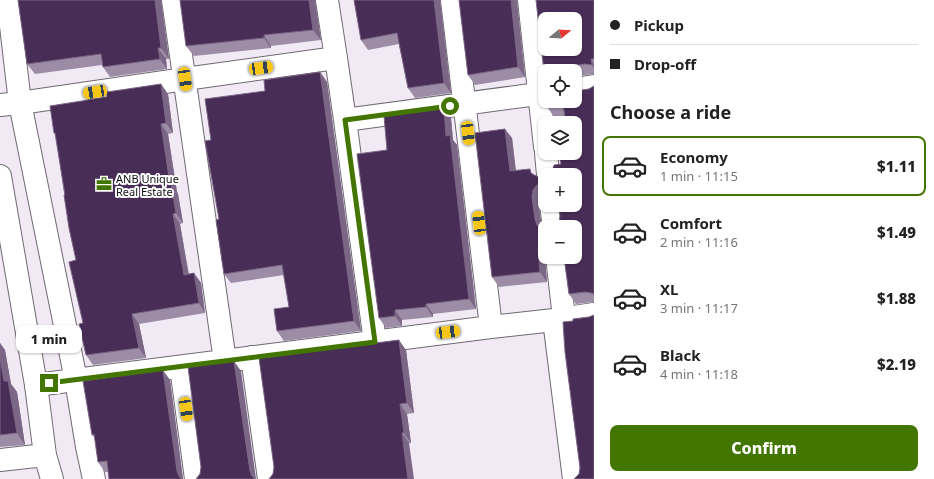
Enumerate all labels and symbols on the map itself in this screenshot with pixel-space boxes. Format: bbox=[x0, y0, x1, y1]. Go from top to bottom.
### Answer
north arrow bbox=[538, 12, 582, 56]
car bbox=[248, 60, 274, 76]
car bbox=[177, 66, 193, 92]
car bbox=[82, 84, 108, 100]
route start bbox=[441, 97, 459, 115]
car bbox=[461, 120, 475, 146]
place label: ANB Unique Real Estate bbox=[116, 171, 179, 199]
office icon: ANB Unique Real Estate bbox=[95, 175, 113, 193]
car bbox=[472, 210, 486, 236]
callout: 1 min bbox=[16, 325, 82, 353]
car bbox=[435, 325, 461, 339]
route end bbox=[40, 374, 58, 392]
car bbox=[178, 396, 194, 422]

